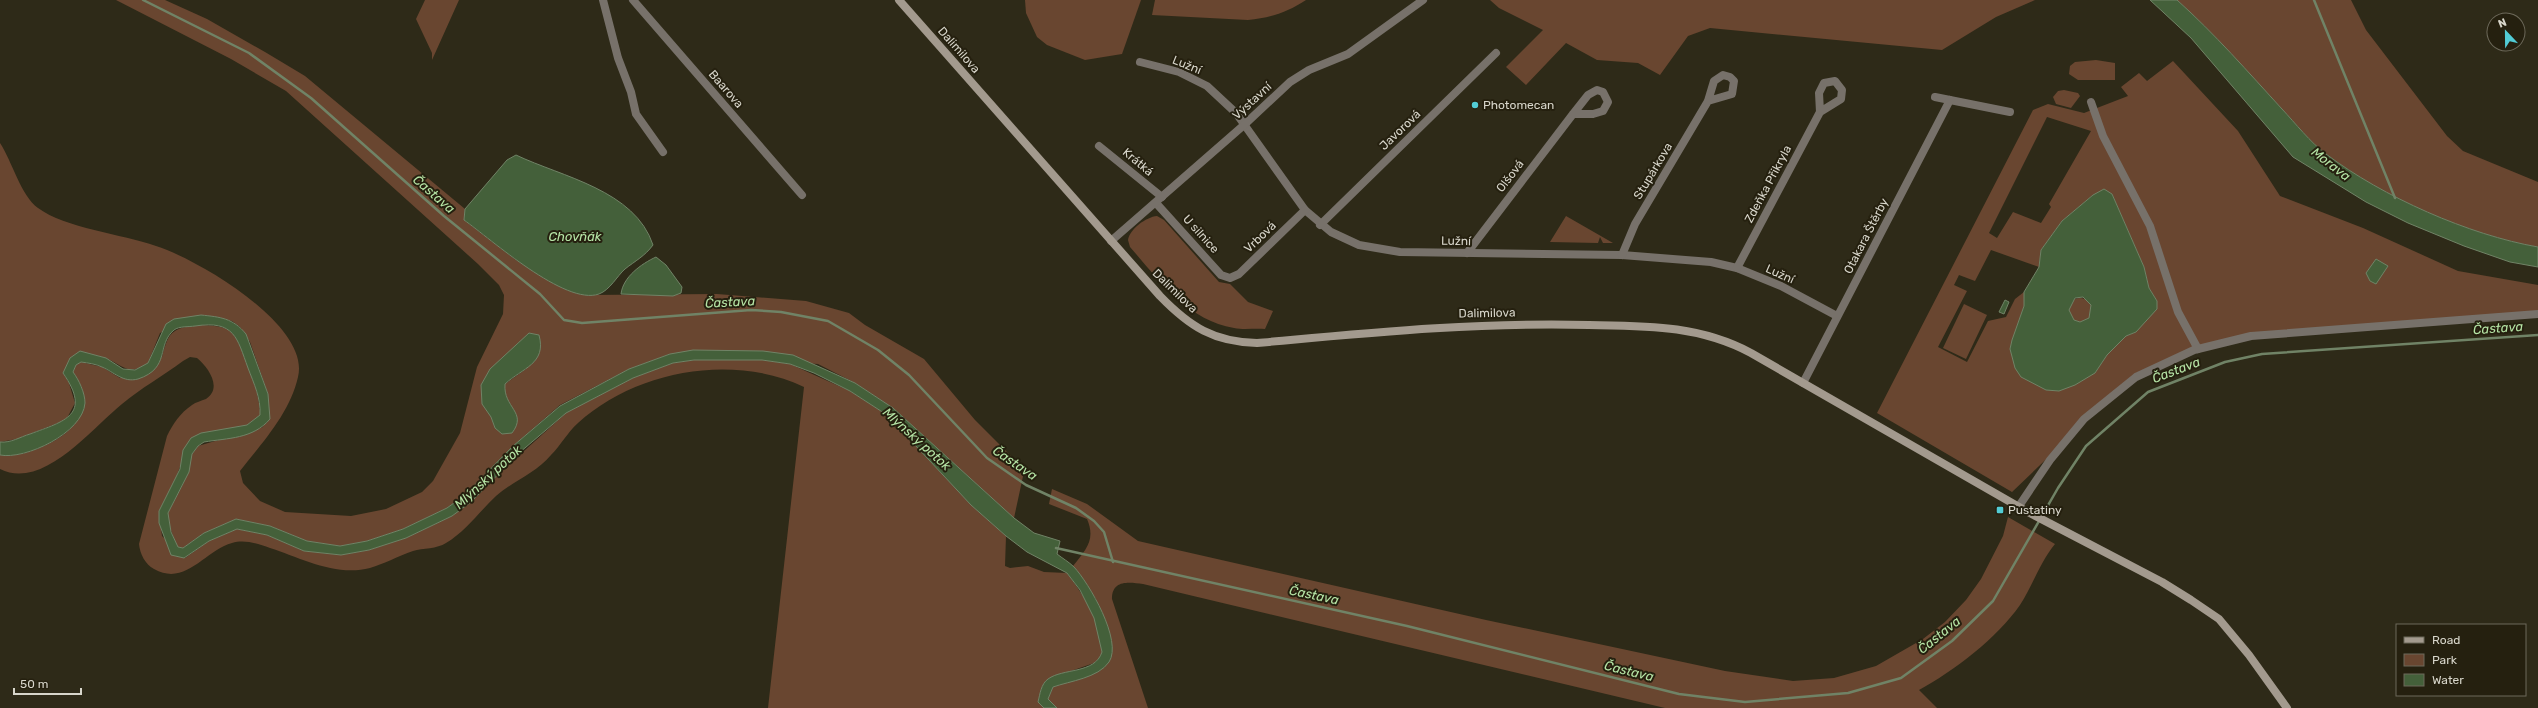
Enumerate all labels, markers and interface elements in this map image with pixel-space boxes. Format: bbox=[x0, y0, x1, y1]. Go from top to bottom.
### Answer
north arrow bbox=[2486, 12, 2526, 52]
text: N bbox=[2496, 16, 2509, 31]
street label: Dalimilova bbox=[935, 24, 983, 76]
street label: Lužní bbox=[1170, 53, 1205, 78]
street label: Baarova bbox=[706, 67, 746, 111]
street label: Výstavní bbox=[1230, 79, 1275, 123]
place label: Photomecan bbox=[1483, 98, 1554, 112]
marker: Photomecan bbox=[1470, 100, 1480, 110]
street label: Javorová bbox=[1377, 107, 1423, 153]
street label: Stupárkova bbox=[1631, 140, 1675, 202]
street label: Zdeňka Přikryla bbox=[1742, 143, 1794, 225]
water label: Morava bbox=[2309, 144, 2354, 184]
street label: Krátká bbox=[1120, 145, 1156, 179]
street label: Olšová bbox=[1493, 157, 1527, 195]
water label: Častava bbox=[410, 172, 458, 216]
street label: Otakara Štěrby bbox=[1841, 195, 1891, 276]
street label: U silnice bbox=[1180, 212, 1222, 256]
street label: Vrbová bbox=[1241, 218, 1279, 256]
water label: Chovňák bbox=[548, 229, 602, 244]
street label: Lužní bbox=[1441, 234, 1472, 248]
street label: Lužní bbox=[1763, 261, 1798, 287]
street label: Dalimilova bbox=[1150, 266, 1200, 316]
water label: Častava bbox=[704, 293, 756, 311]
street label: Dalimilova bbox=[1458, 306, 1516, 320]
water label: Častava bbox=[2472, 319, 2524, 337]
water label: Častava bbox=[2150, 354, 2203, 386]
water label: Mlýnský potok bbox=[880, 405, 954, 474]
water label: Mlýnský potok bbox=[451, 442, 525, 512]
water label: Častava bbox=[990, 443, 1040, 483]
place label: Pustatiny bbox=[2008, 503, 2062, 517]
marker: Pustatiny bbox=[1995, 505, 2005, 515]
water label: Častava bbox=[1288, 582, 1341, 608]
water label: Častava bbox=[1915, 613, 1964, 657]
legend bbox=[2396, 624, 2526, 696]
text: Road bbox=[2432, 633, 2460, 647]
text: Park bbox=[2432, 653, 2458, 667]
water label: Častava bbox=[1603, 658, 1656, 684]
scale bar bbox=[14, 670, 81, 696]
text: Water bbox=[2432, 673, 2464, 687]
text: 50 m bbox=[20, 677, 48, 691]

